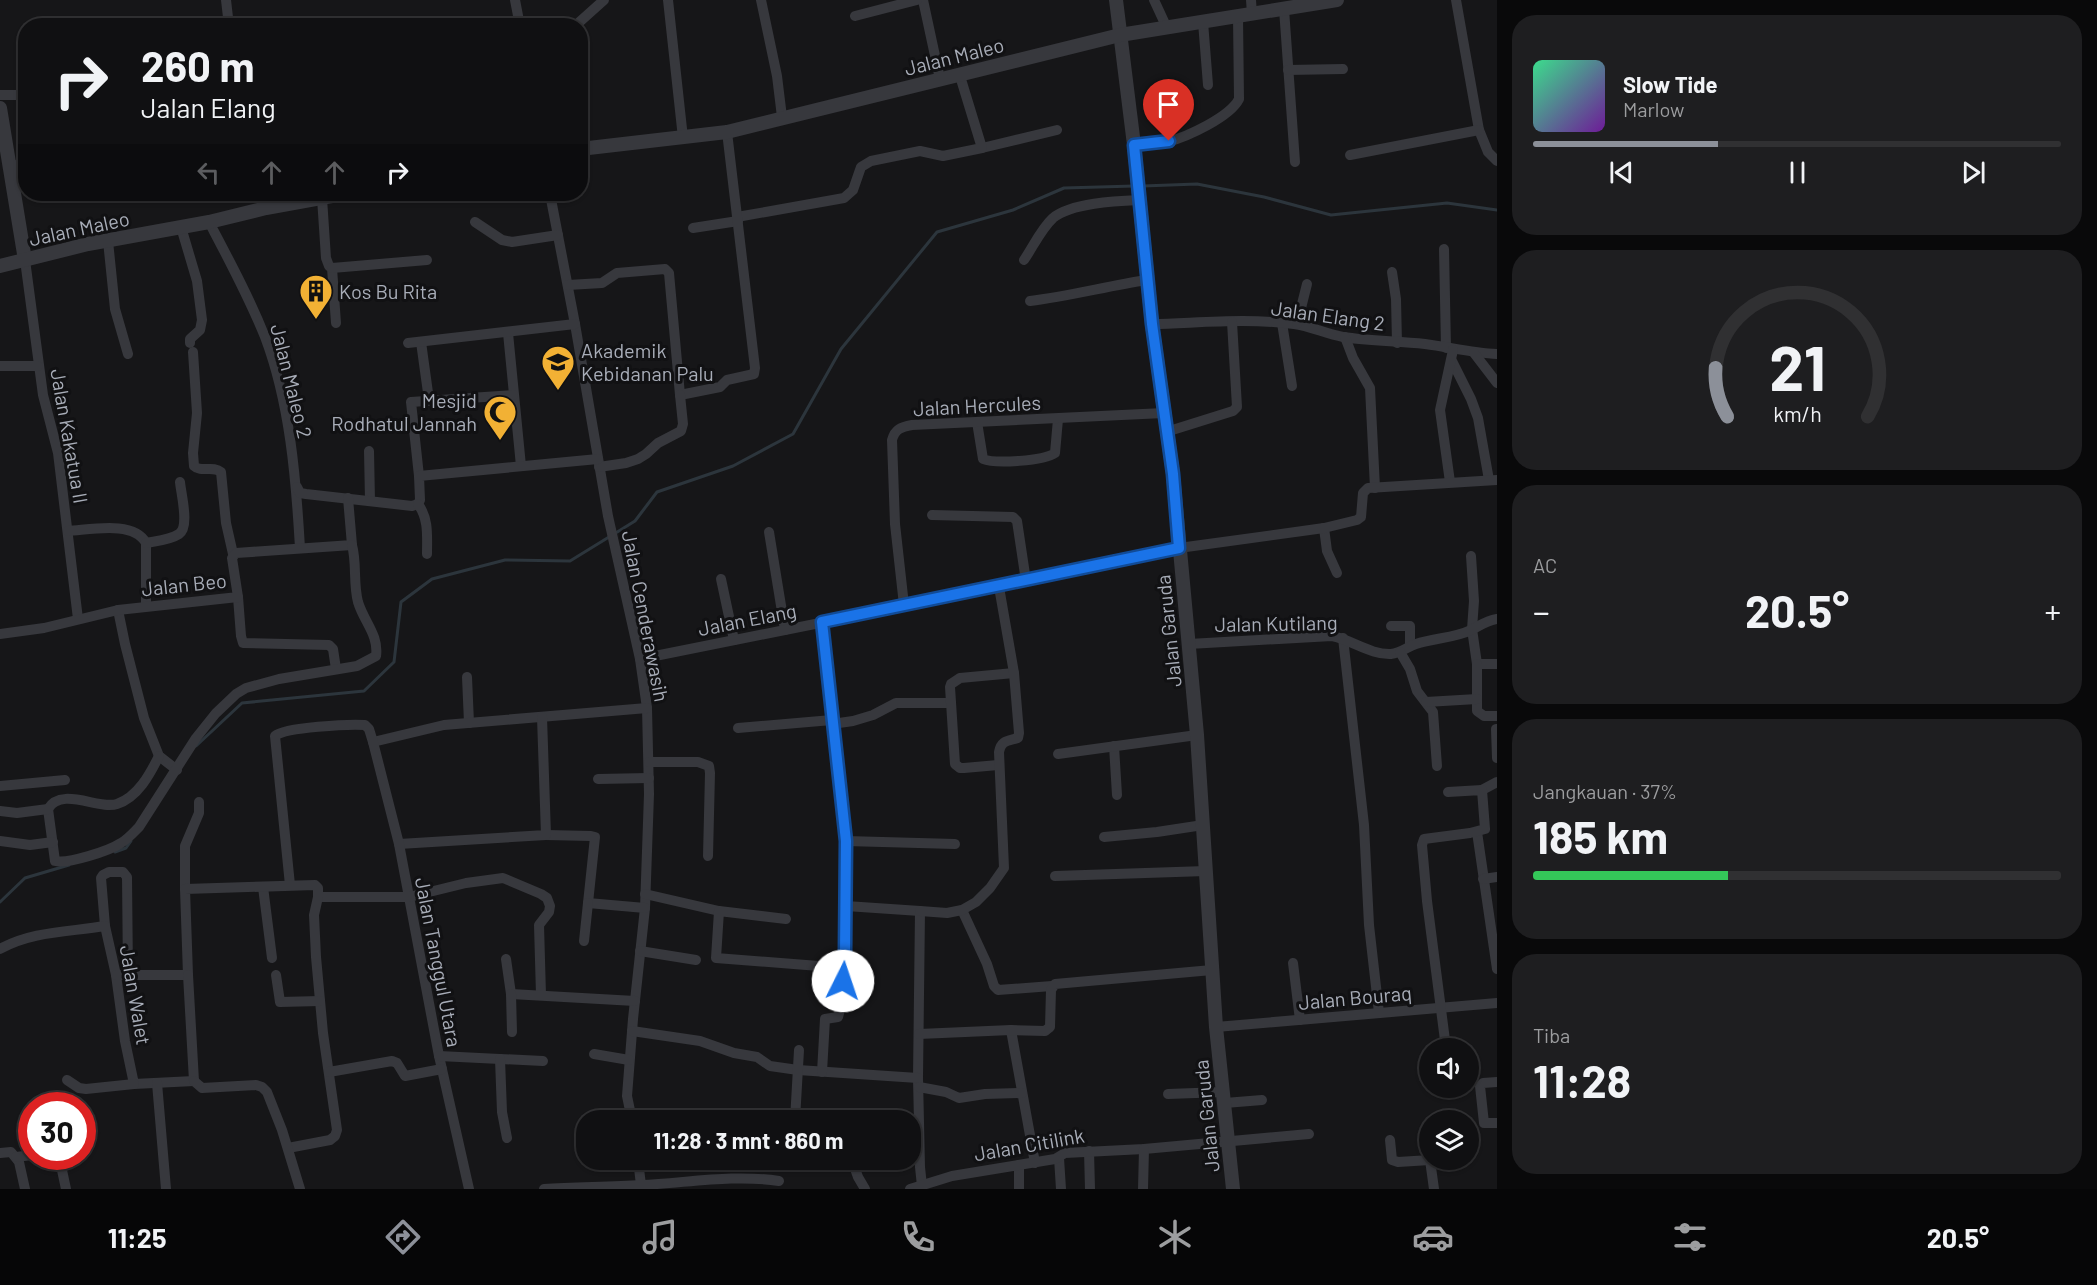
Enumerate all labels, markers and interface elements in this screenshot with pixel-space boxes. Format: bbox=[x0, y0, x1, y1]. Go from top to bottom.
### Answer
street label: Jalan Maleo bbox=[902, 32, 1006, 80]
text: 260 m bbox=[141, 40, 254, 90]
icon: right bbox=[42, 42, 120, 120]
text: Slow Tide bbox=[1623, 71, 1718, 97]
pin bbox=[1143, 79, 1194, 141]
icon: arrive bbox=[1152, 88, 1185, 121]
text: Jalan Elang bbox=[141, 91, 276, 123]
text: Marlow bbox=[1623, 97, 1684, 121]
icon: left bbox=[192, 156, 225, 189]
icon: ahead bbox=[255, 156, 288, 189]
icon: ahead bbox=[318, 156, 351, 189]
icon: right bbox=[381, 156, 414, 189]
icon: previous bbox=[1605, 156, 1638, 189]
icon: pause bbox=[1781, 156, 1814, 189]
icon: next bbox=[1957, 156, 1990, 189]
street label: Jalan Maleo bbox=[27, 206, 131, 250]
building icon: Kos Bu Rita bbox=[298, 273, 334, 320]
place label: Kos Bu Rita bbox=[339, 279, 437, 303]
street label: Jalan Elang 2 bbox=[1270, 295, 1386, 335]
street label: Jalan Maleo 2 bbox=[266, 321, 318, 441]
text: 21 bbox=[1769, 329, 1825, 403]
place label: Akademik Kebidanan Palu bbox=[581, 338, 714, 385]
school or university icon: Akademik Kebidanan Palu bbox=[540, 344, 576, 391]
street label: Jalan Kakatua II bbox=[46, 367, 94, 505]
place label: Mesjid Rodhatul Jannah bbox=[331, 388, 477, 435]
street label: Jalan Hercules bbox=[912, 390, 1042, 420]
mosque icon: Mesjid Rodhatul Jannah bbox=[482, 394, 518, 441]
text: km/h bbox=[1773, 401, 1821, 426]
street label: Jalan Cenderawasih bbox=[618, 528, 674, 704]
text: AC bbox=[1533, 553, 1557, 577]
street label: Jalan Beo bbox=[140, 568, 228, 600]
street label: Jalan Garuda bbox=[1150, 574, 1186, 688]
text: 20.5° bbox=[1745, 583, 1849, 637]
text: − bbox=[1533, 591, 1550, 631]
text: + bbox=[2045, 591, 2061, 631]
street label: Jalan Elang bbox=[696, 598, 798, 640]
street label: Jalan Kutilang bbox=[1214, 610, 1338, 636]
text: Jangkauan · 37% bbox=[1533, 779, 1677, 803]
text: 185 km bbox=[1533, 809, 1668, 863]
street label: Jalan Tanggul Utara bbox=[411, 875, 467, 1049]
street label: Jalan Walet bbox=[115, 943, 157, 1047]
position arrow bbox=[811, 949, 875, 1013]
street label: Jalan Bouraq bbox=[1297, 980, 1413, 1014]
text: Tiba bbox=[1533, 1023, 1570, 1047]
map controls bbox=[1419, 1038, 1479, 1170]
button: sound bbox=[1419, 1038, 1479, 1098]
text: 11:28 bbox=[1533, 1053, 1631, 1107]
street label: Jalan Garuda bbox=[1188, 1059, 1224, 1173]
speed limit sign: 30 bbox=[18, 1092, 96, 1170]
button: layers bbox=[1419, 1110, 1479, 1170]
street label: Jalan Citilink bbox=[972, 1123, 1086, 1165]
text: 11:28 · 3 mnt · 860 m bbox=[654, 1127, 843, 1153]
icon: directions bbox=[382, 1216, 424, 1258]
icon: music bbox=[639, 1216, 681, 1258]
icon: phone bbox=[897, 1216, 939, 1258]
icon: climate bbox=[1154, 1216, 1196, 1258]
icon: car bbox=[1412, 1216, 1454, 1258]
icon: filters bbox=[1669, 1216, 1711, 1258]
text: 11:25 bbox=[108, 1221, 167, 1253]
text: 20.5° bbox=[1927, 1221, 1989, 1253]

